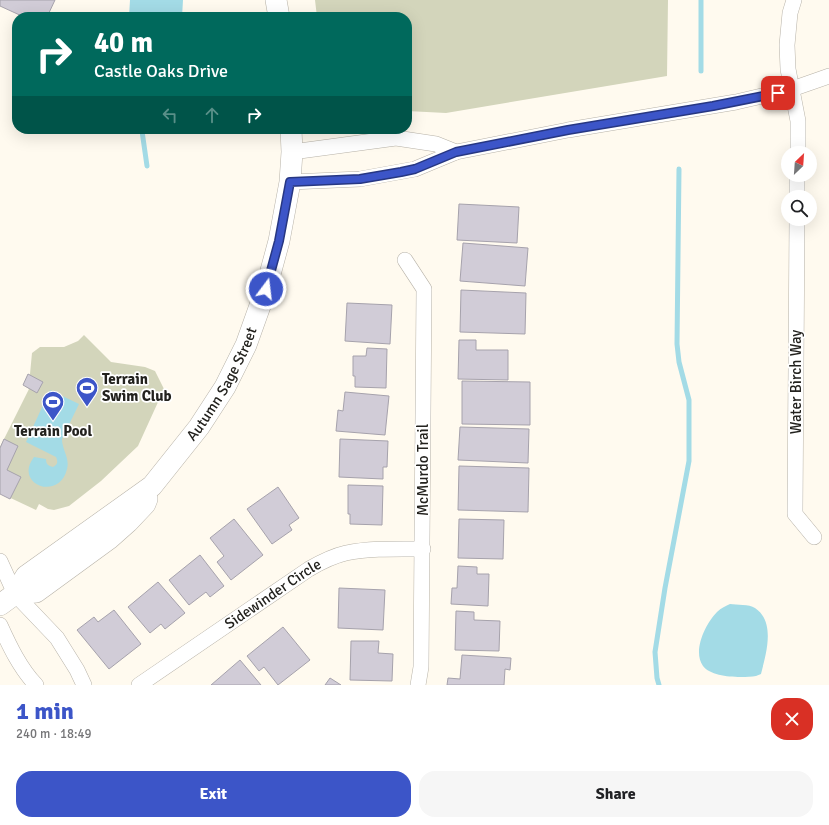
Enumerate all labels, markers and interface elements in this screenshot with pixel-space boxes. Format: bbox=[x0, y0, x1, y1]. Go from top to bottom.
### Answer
text: 40 m bbox=[94, 26, 153, 60]
icon: right bbox=[28, 28, 80, 80]
text: Castle Oaks Drive bbox=[94, 60, 228, 82]
pin bbox=[761, 76, 795, 110]
icon: arrive bbox=[767, 82, 789, 104]
icon: left bbox=[159, 104, 181, 126]
icon: ahead bbox=[201, 104, 223, 126]
icon: right bbox=[243, 104, 265, 126]
north arrow bbox=[781, 146, 817, 182]
map controls bbox=[781, 146, 817, 226]
button: search bbox=[781, 190, 817, 226]
position arrow bbox=[245, 268, 287, 310]
street label: Autumn Sage Street bbox=[183, 325, 261, 444]
street label: Water Birch Way bbox=[787, 330, 805, 434]
place label: Terrain Swim Club bbox=[102, 370, 172, 405]
sports icon: Terrain Swim Club bbox=[74, 375, 100, 408]
sports icon: Terrain Pool bbox=[40, 389, 66, 422]
place label: Terrain Pool bbox=[14, 422, 92, 440]
street label: McMurdo Trail bbox=[414, 424, 432, 516]
street label: Sidewinder Circle bbox=[221, 555, 324, 633]
text: 1 min bbox=[16, 696, 74, 726]
button: close bbox=[771, 698, 813, 740]
text: 240 m · 18:49 bbox=[16, 726, 92, 742]
button: Exit bbox=[16, 771, 411, 817]
button: Share bbox=[419, 771, 813, 817]

